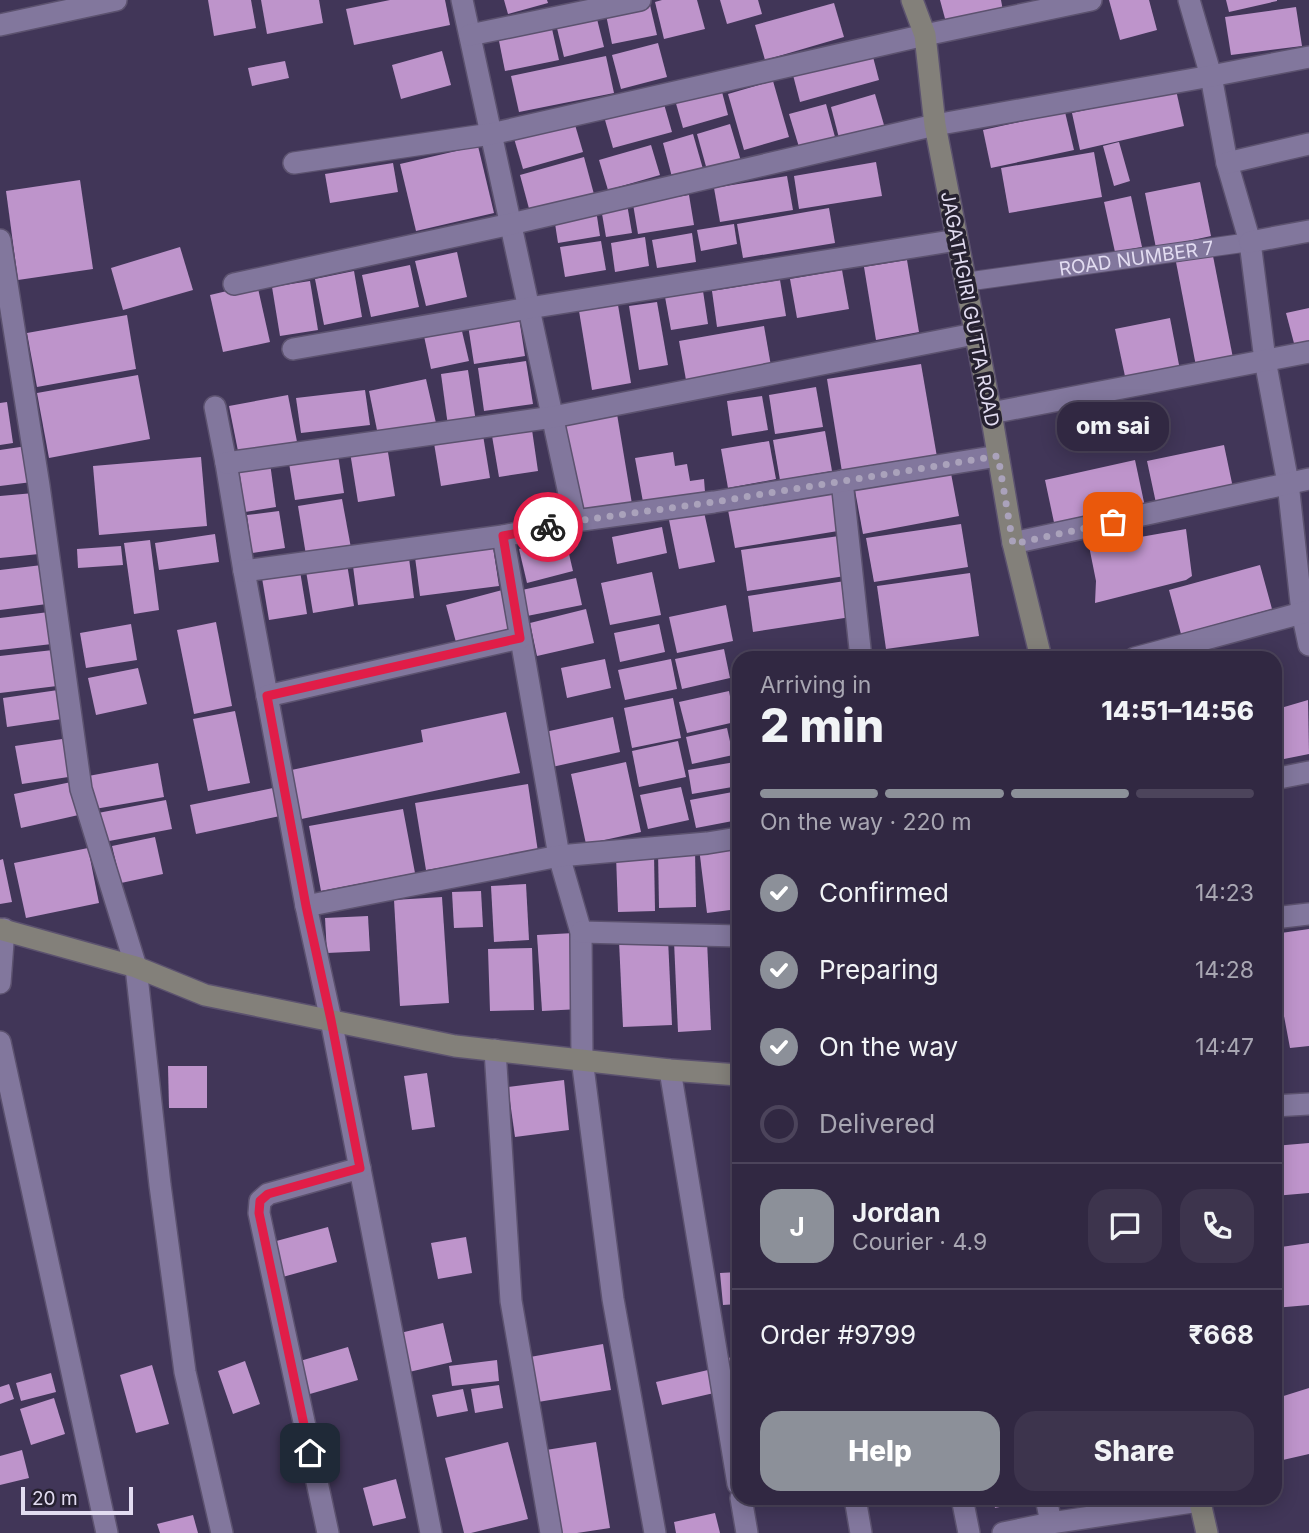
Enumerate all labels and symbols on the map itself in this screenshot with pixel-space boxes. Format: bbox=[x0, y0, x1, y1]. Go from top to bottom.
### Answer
street label: JAGATHGIRI GUTTA ROAD bbox=[936, 189, 1004, 429]
street label: ROAD NUMBER 7 bbox=[1057, 236, 1215, 280]
callout: om sai bbox=[1057, 403, 1169, 452]
courier bbox=[513, 492, 583, 562]
pin bbox=[1083, 492, 1143, 552]
pin bbox=[280, 1423, 340, 1483]
scale bar bbox=[21, 1484, 133, 1516]

